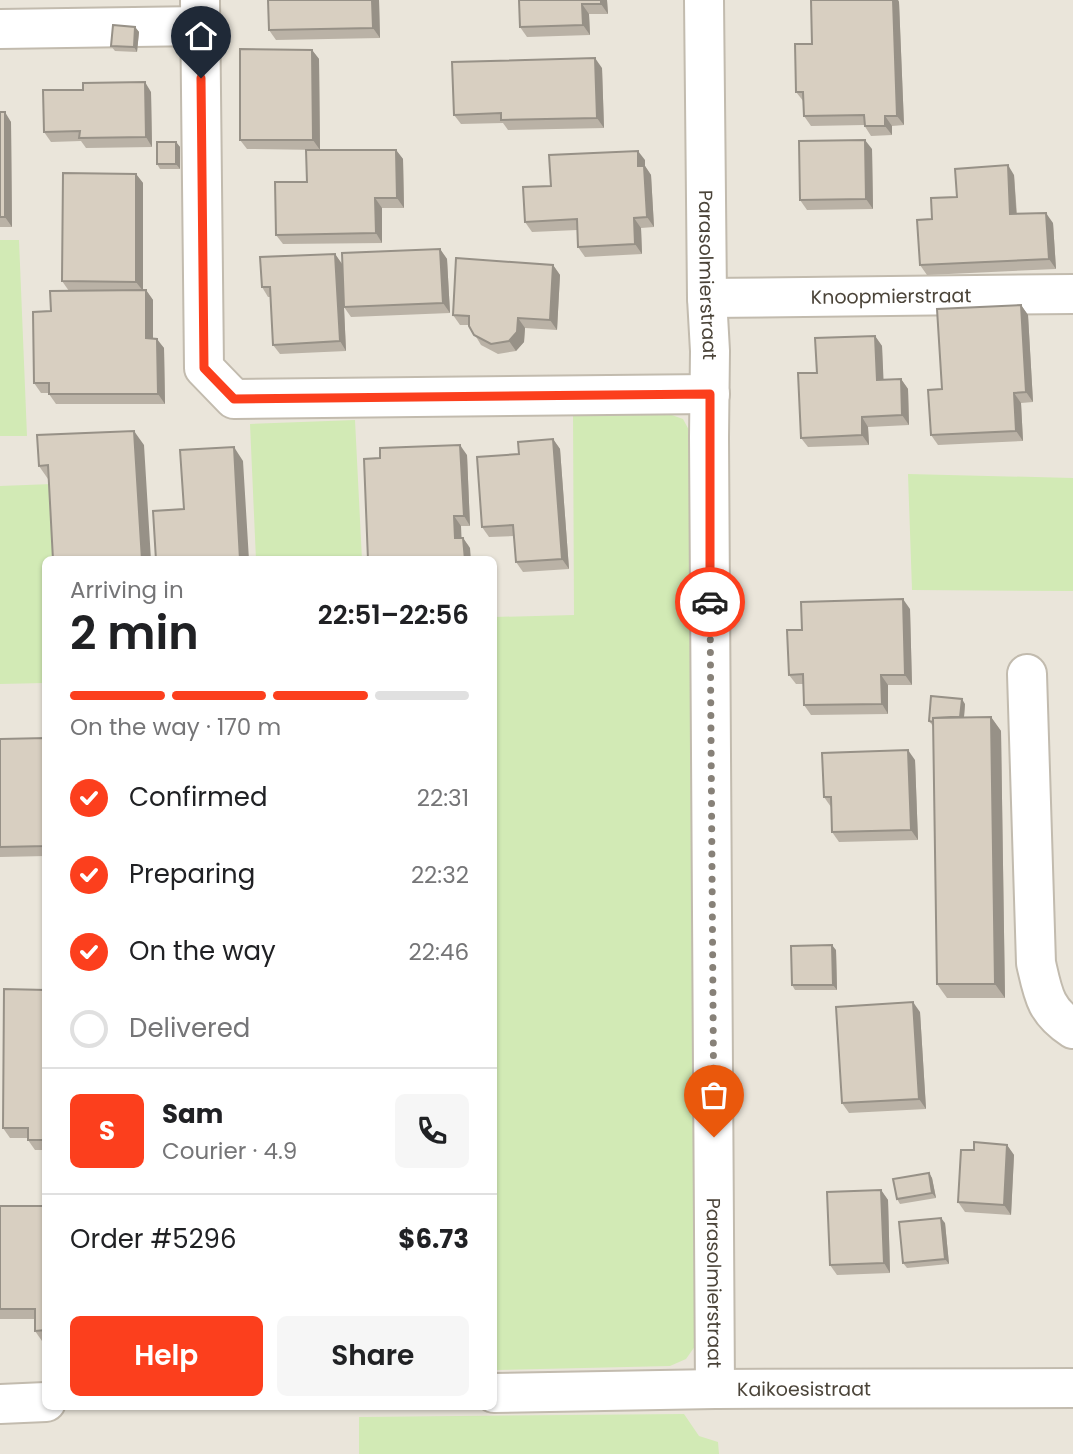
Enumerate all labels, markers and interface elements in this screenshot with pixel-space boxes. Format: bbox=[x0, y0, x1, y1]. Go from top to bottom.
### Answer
pin bbox=[171, 6, 231, 78]
icon: home bbox=[182, 17, 220, 55]
street label: Parasolmierstraat bbox=[692, 190, 723, 360]
street label: Knoopmierstraat bbox=[811, 282, 971, 311]
courier bbox=[675, 567, 745, 637]
text: Arriving in bbox=[70, 574, 184, 606]
icon: car bbox=[691, 583, 729, 621]
text: 22:51–22:56 bbox=[318, 597, 469, 633]
text: 2 min bbox=[70, 601, 199, 665]
text: On the way · 170 m bbox=[70, 711, 281, 743]
icon: check bbox=[70, 779, 108, 817]
text: Confirmed bbox=[129, 779, 267, 815]
text: 22:31 bbox=[417, 782, 469, 814]
icon: check bbox=[70, 856, 108, 894]
text: Preparing bbox=[129, 856, 255, 892]
text: 22:32 bbox=[411, 859, 469, 891]
icon: check bbox=[70, 933, 108, 971]
text: On the way bbox=[129, 933, 276, 969]
text: 22:46 bbox=[409, 936, 469, 968]
text: Delivered bbox=[129, 1010, 250, 1046]
pin bbox=[684, 1065, 744, 1137]
icon: bag bbox=[695, 1076, 733, 1114]
button: phone bbox=[395, 1094, 469, 1168]
text: Sam bbox=[162, 1096, 223, 1132]
text: S bbox=[99, 1113, 115, 1149]
text: Courier · 4.9 bbox=[162, 1135, 297, 1167]
street label: Parasolmierstraat bbox=[700, 1198, 728, 1368]
text: Order #5296 bbox=[70, 1221, 236, 1257]
text: $6.73 bbox=[398, 1221, 469, 1257]
button: Help bbox=[70, 1316, 263, 1396]
button: Share bbox=[277, 1316, 469, 1396]
street label: Kaikoesistraat bbox=[737, 1376, 871, 1403]

